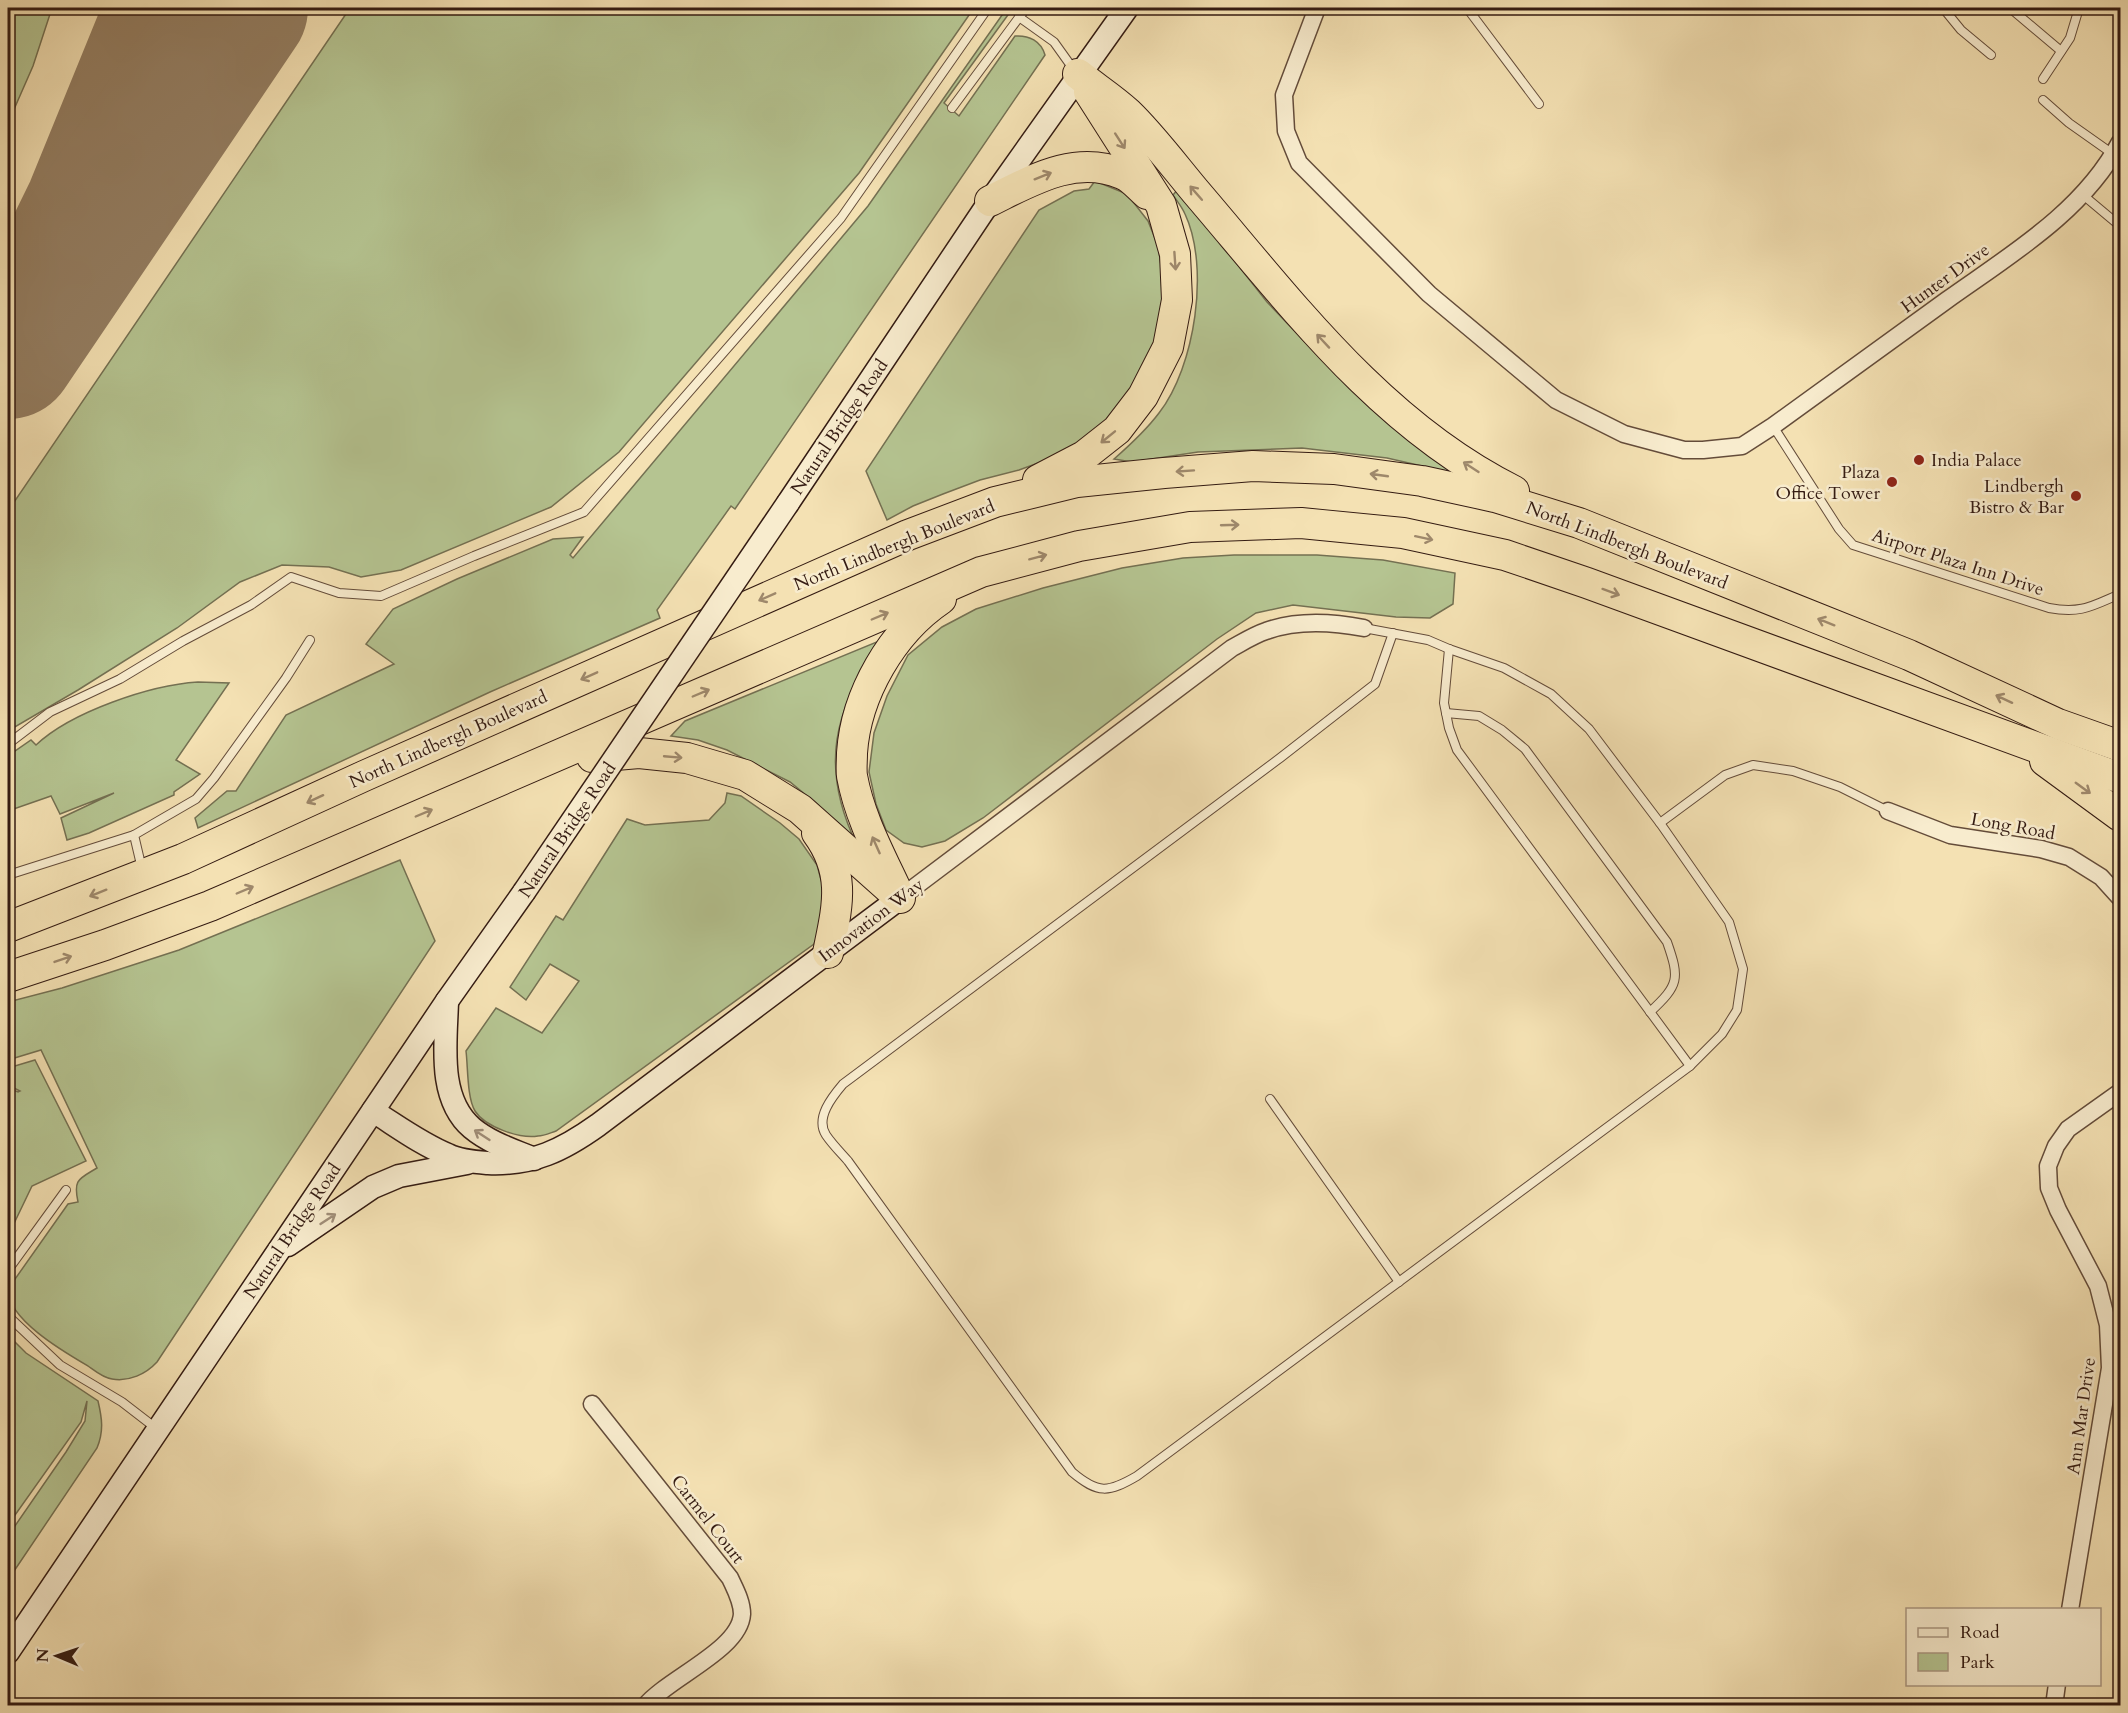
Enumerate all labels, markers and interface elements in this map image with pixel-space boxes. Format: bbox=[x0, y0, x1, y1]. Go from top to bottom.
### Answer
one-way arrow bbox=[1115, 132, 1127, 149]
one-way arrow bbox=[1034, 170, 1052, 181]
one-way arrow bbox=[1190, 185, 1203, 201]
street label: Hunter Drive bbox=[1896, 238, 1995, 319]
one-way arrow bbox=[1170, 251, 1181, 271]
one-way arrow bbox=[1316, 334, 1330, 349]
street label: Natural Bridge Road bbox=[785, 354, 894, 500]
one-way arrow bbox=[1100, 430, 1116, 443]
place label: India Palace bbox=[1931, 448, 2022, 473]
marker: India Palace bbox=[1912, 453, 1926, 467]
one-way arrow bbox=[1463, 460, 1480, 472]
place label: Plaza Office Tower bbox=[1776, 460, 1880, 506]
one-way arrow bbox=[1176, 466, 1196, 477]
one-way arrow bbox=[1370, 469, 1390, 480]
place label: Lindbergh Bistro & Bar bbox=[1969, 474, 2064, 520]
marker: Plaza Office Tower bbox=[1885, 475, 1899, 489]
marker: Lindbergh Bistro & Bar bbox=[2069, 489, 2083, 503]
street label: North Lindbergh Boulevard bbox=[790, 494, 999, 597]
street label: North Lindbergh Boulevard bbox=[1522, 495, 1732, 596]
one-way arrow bbox=[1219, 520, 1239, 531]
street label: Airport Plaza Inn Drive bbox=[1869, 523, 2047, 602]
one-way arrow bbox=[1414, 532, 1433, 544]
one-way arrow bbox=[1028, 551, 1047, 562]
one-way arrow bbox=[1601, 587, 1619, 598]
one-way arrow bbox=[758, 593, 776, 604]
one-way arrow bbox=[870, 609, 888, 621]
one-way arrow bbox=[1817, 616, 1835, 627]
one-way arrow bbox=[580, 671, 598, 683]
street label: North Lindbergh Boulevard bbox=[345, 684, 552, 795]
one-way arrow bbox=[691, 687, 709, 698]
one-way arrow bbox=[1996, 693, 2014, 705]
one-way arrow bbox=[663, 752, 682, 763]
street label: Natural Bridge Road bbox=[513, 757, 622, 903]
one-way arrow bbox=[2074, 782, 2090, 795]
one-way arrow bbox=[306, 793, 324, 805]
one-way arrow bbox=[415, 807, 433, 818]
street label: Long Road bbox=[1969, 807, 2058, 846]
one-way arrow bbox=[869, 836, 880, 854]
street label: Innovation Way bbox=[813, 872, 929, 968]
one-way arrow bbox=[236, 884, 254, 896]
one-way arrow bbox=[89, 888, 107, 899]
one-way arrow bbox=[53, 953, 72, 964]
one-way arrow bbox=[475, 1129, 491, 1141]
street label: Natural Bridge Road bbox=[238, 1158, 347, 1304]
one-way arrow bbox=[319, 1212, 336, 1225]
street label: Ann Mar Drive bbox=[2061, 1356, 2102, 1476]
street label: Carmel Court bbox=[665, 1470, 750, 1569]
legend bbox=[1906, 1608, 2101, 1686]
text: Road bbox=[1960, 1620, 2000, 1645]
north arrow bbox=[27, 1626, 87, 1686]
text: N bbox=[32, 1648, 54, 1663]
text: Park bbox=[1960, 1650, 1995, 1675]

